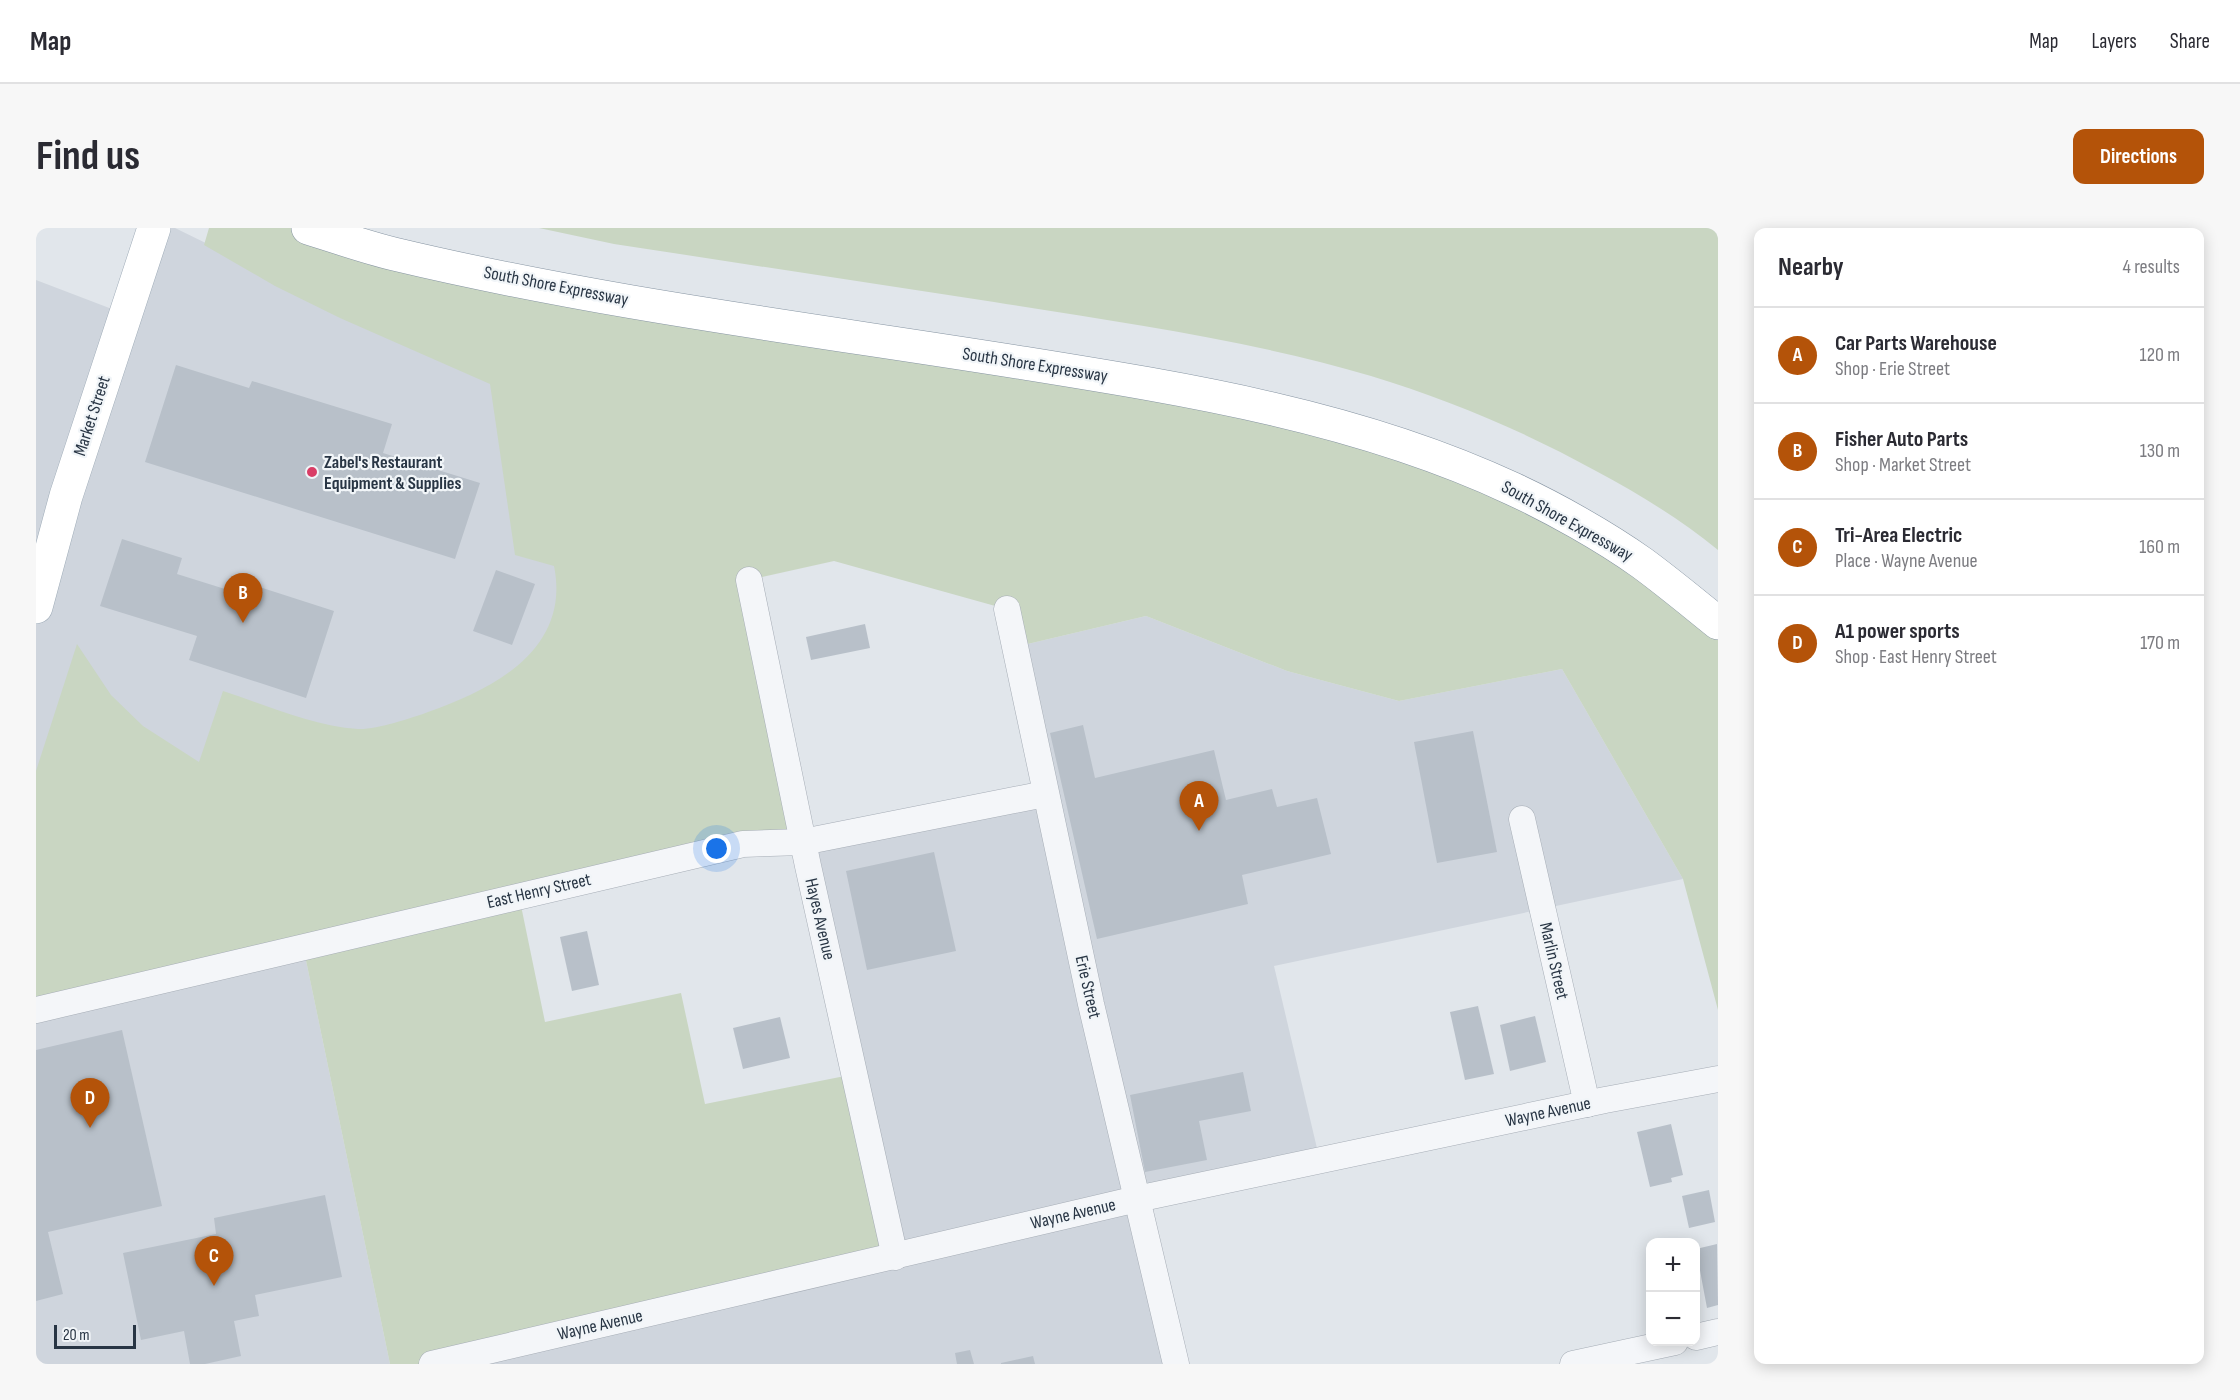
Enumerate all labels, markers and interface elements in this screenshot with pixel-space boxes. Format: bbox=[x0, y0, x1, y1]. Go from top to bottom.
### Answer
text: Map bbox=[30, 25, 71, 58]
text: Map bbox=[2029, 29, 2058, 54]
text: Layers bbox=[2091, 29, 2137, 54]
text: Share bbox=[2170, 29, 2210, 54]
button: Directions bbox=[2073, 129, 2204, 184]
text: Find us bbox=[36, 131, 140, 182]
text: Nearby bbox=[1778, 252, 1844, 283]
text: 4 results bbox=[2123, 255, 2180, 279]
street label: South Shore Expressway bbox=[482, 262, 630, 310]
text: Car Parts Warehouse bbox=[1835, 330, 1997, 357]
street label: South Shore Expressway bbox=[961, 343, 1109, 387]
text: A bbox=[1793, 343, 1802, 367]
text: 120 m bbox=[2140, 343, 2180, 367]
text: Shop · Erie Street bbox=[1835, 357, 1950, 381]
street label: Market Street bbox=[69, 373, 115, 459]
text: Fisher Auto Parts bbox=[1835, 426, 1968, 453]
text: B bbox=[1793, 439, 1802, 463]
text: 130 m bbox=[2140, 439, 2180, 463]
place label: Zabel's Restaurant Equipment & Supplies bbox=[324, 452, 461, 494]
text: Shop · Market Street bbox=[1835, 453, 1971, 477]
marker: Zabel's Restaurant Equipment & Supplies bbox=[305, 465, 319, 479]
street label: South Shore Expressway bbox=[1498, 476, 1636, 566]
text: Tri-Area Electric bbox=[1835, 522, 1962, 549]
text: C bbox=[1792, 535, 1803, 559]
text: 160 m bbox=[2139, 535, 2180, 559]
text: Place · Wayne Avenue bbox=[1835, 549, 1978, 573]
pin: B bbox=[224, 574, 262, 623]
text: A1 power sports bbox=[1835, 618, 1960, 645]
text: D bbox=[1792, 631, 1803, 655]
text: 170 m bbox=[2140, 631, 2180, 655]
text: Shop · East Henry Street bbox=[1835, 645, 1997, 669]
pin: A bbox=[1180, 782, 1218, 831]
your location bbox=[702, 834, 731, 863]
street label: East Henry Street bbox=[485, 869, 594, 913]
street label: Hayes Avenue bbox=[800, 876, 840, 962]
street label: Marlin Street bbox=[1535, 920, 1573, 1002]
street label: Erie Street bbox=[1071, 953, 1106, 1021]
pin: D bbox=[70, 1078, 110, 1128]
street label: Wayne Avenue bbox=[1503, 1093, 1593, 1131]
street label: Wayne Avenue bbox=[1028, 1194, 1118, 1234]
pin: C bbox=[194, 1236, 234, 1286]
map controls bbox=[1646, 1238, 1700, 1346]
button: + bbox=[1646, 1238, 1700, 1292]
button: − bbox=[1646, 1292, 1700, 1346]
street label: Wayne Avenue bbox=[555, 1305, 645, 1345]
scale bar bbox=[54, 1322, 136, 1350]
text: 20 m bbox=[63, 1326, 90, 1345]

